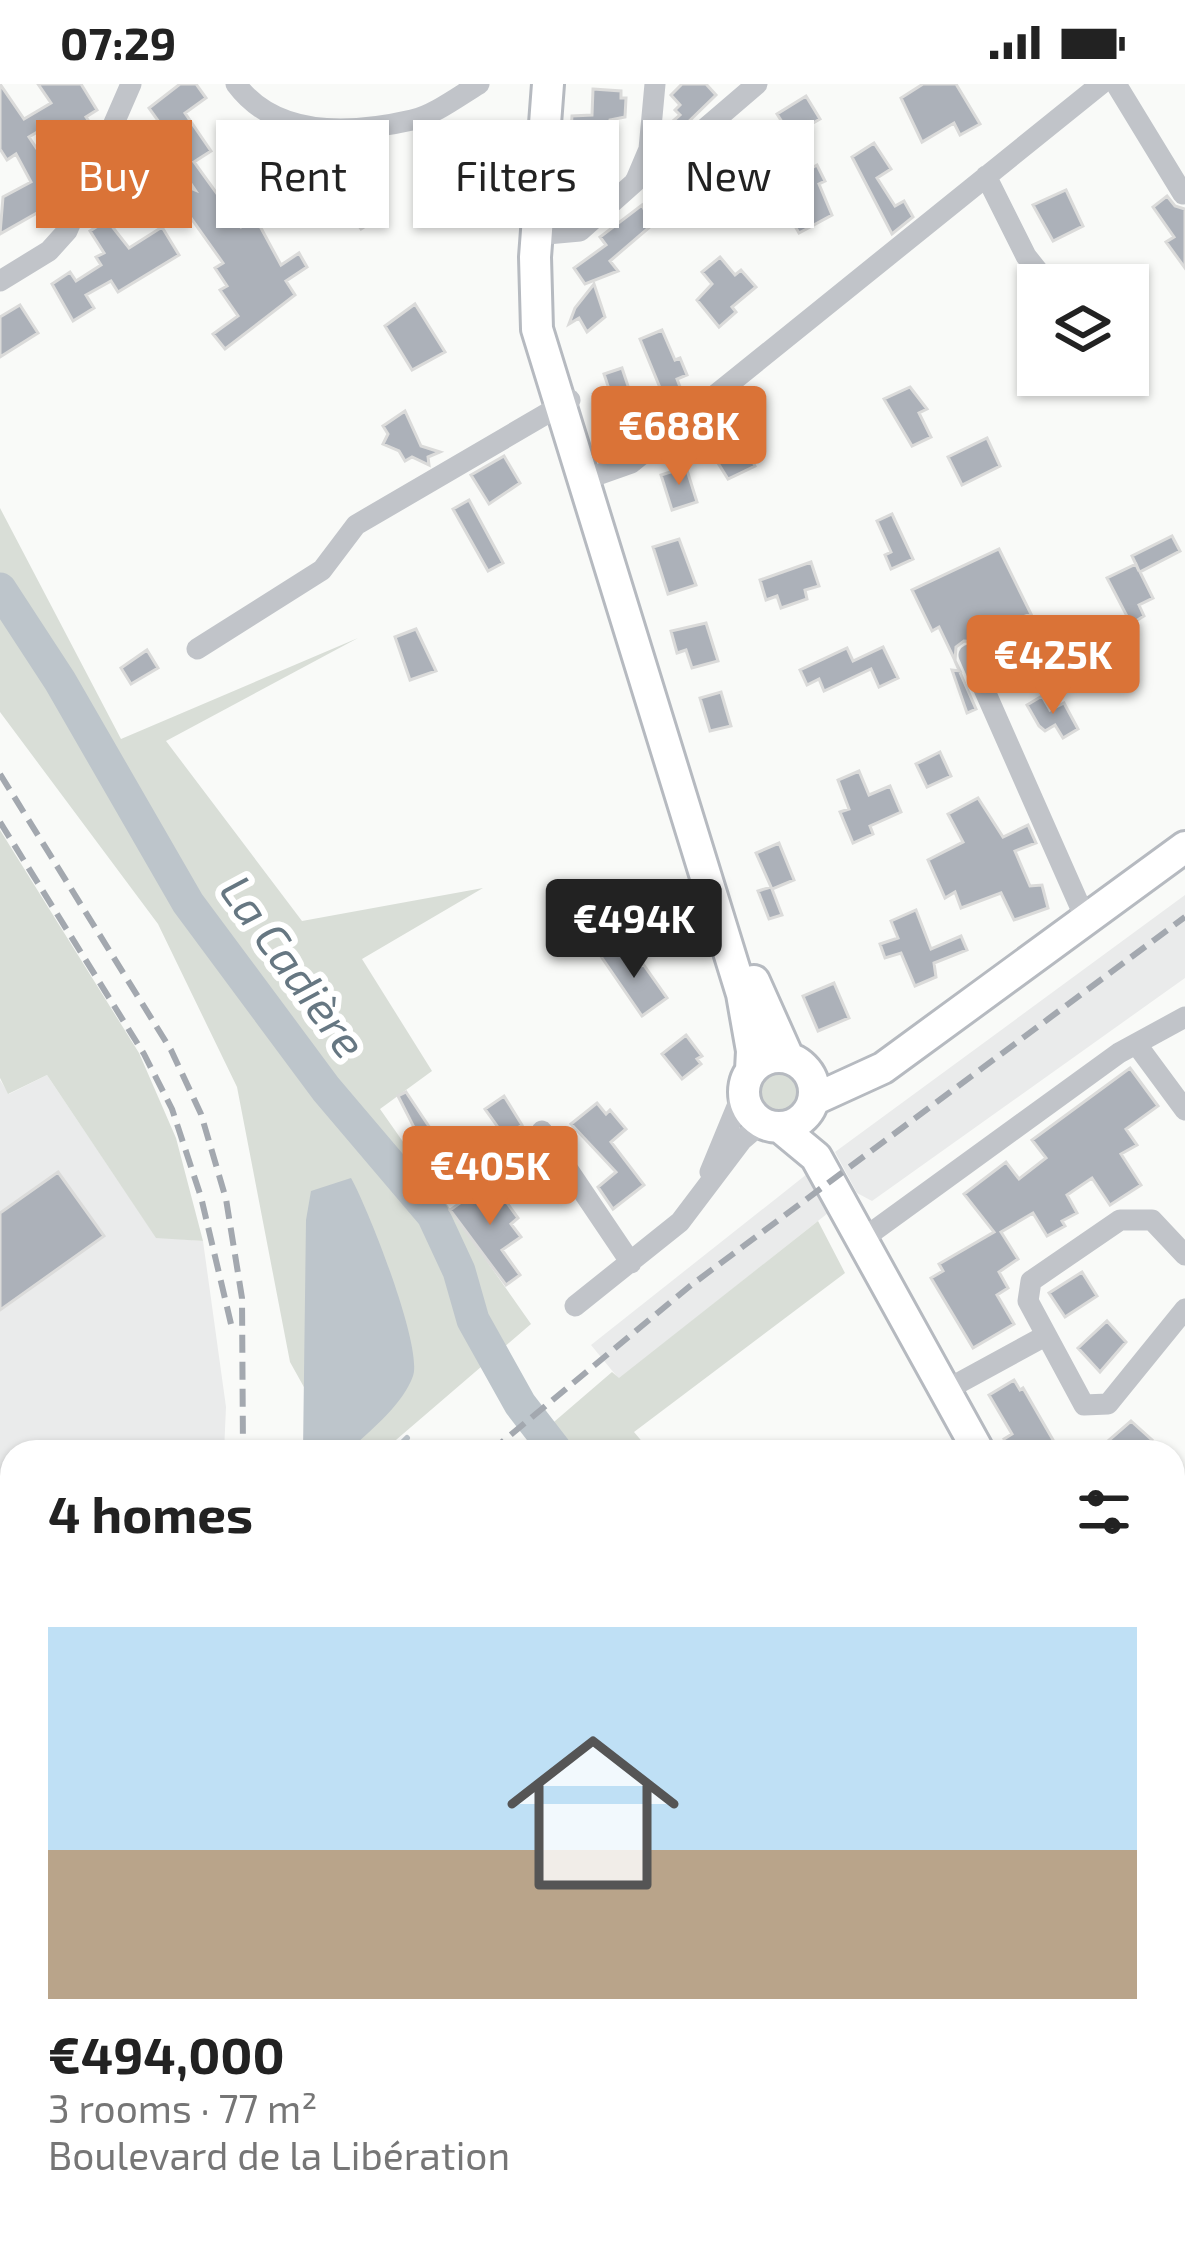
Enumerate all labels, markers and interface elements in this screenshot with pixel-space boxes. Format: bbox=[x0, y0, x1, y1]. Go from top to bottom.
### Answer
text: 07:29 bbox=[60, 15, 176, 69]
chip: Buy bbox=[36, 120, 192, 228]
chip: Rent bbox=[216, 120, 389, 228]
chip: Filters bbox=[413, 120, 619, 228]
chip: New bbox=[643, 120, 814, 228]
map controls bbox=[1017, 264, 1149, 396]
button: layers bbox=[1017, 264, 1149, 396]
pin: €688K bbox=[595, 386, 763, 488]
text: €688K bbox=[618, 401, 740, 448]
pin: €425K bbox=[969, 615, 1137, 717]
text: €425K bbox=[994, 630, 1112, 677]
water label: La Cadière bbox=[210, 864, 379, 1068]
pin: €494K bbox=[550, 879, 718, 981]
text: €494K bbox=[573, 894, 695, 941]
pin: €405K bbox=[406, 1126, 574, 1228]
text: €405K bbox=[430, 1141, 550, 1188]
icon: filters bbox=[1071, 1479, 1137, 1545]
text: 4 homes bbox=[48, 1482, 253, 1543]
icon: home bbox=[485, 1705, 701, 1921]
text: €494,000 bbox=[48, 2023, 285, 2084]
text: 3 rooms · 77 m² bbox=[48, 2084, 317, 2131]
text: Boulevard de la Libération bbox=[48, 2131, 510, 2178]

